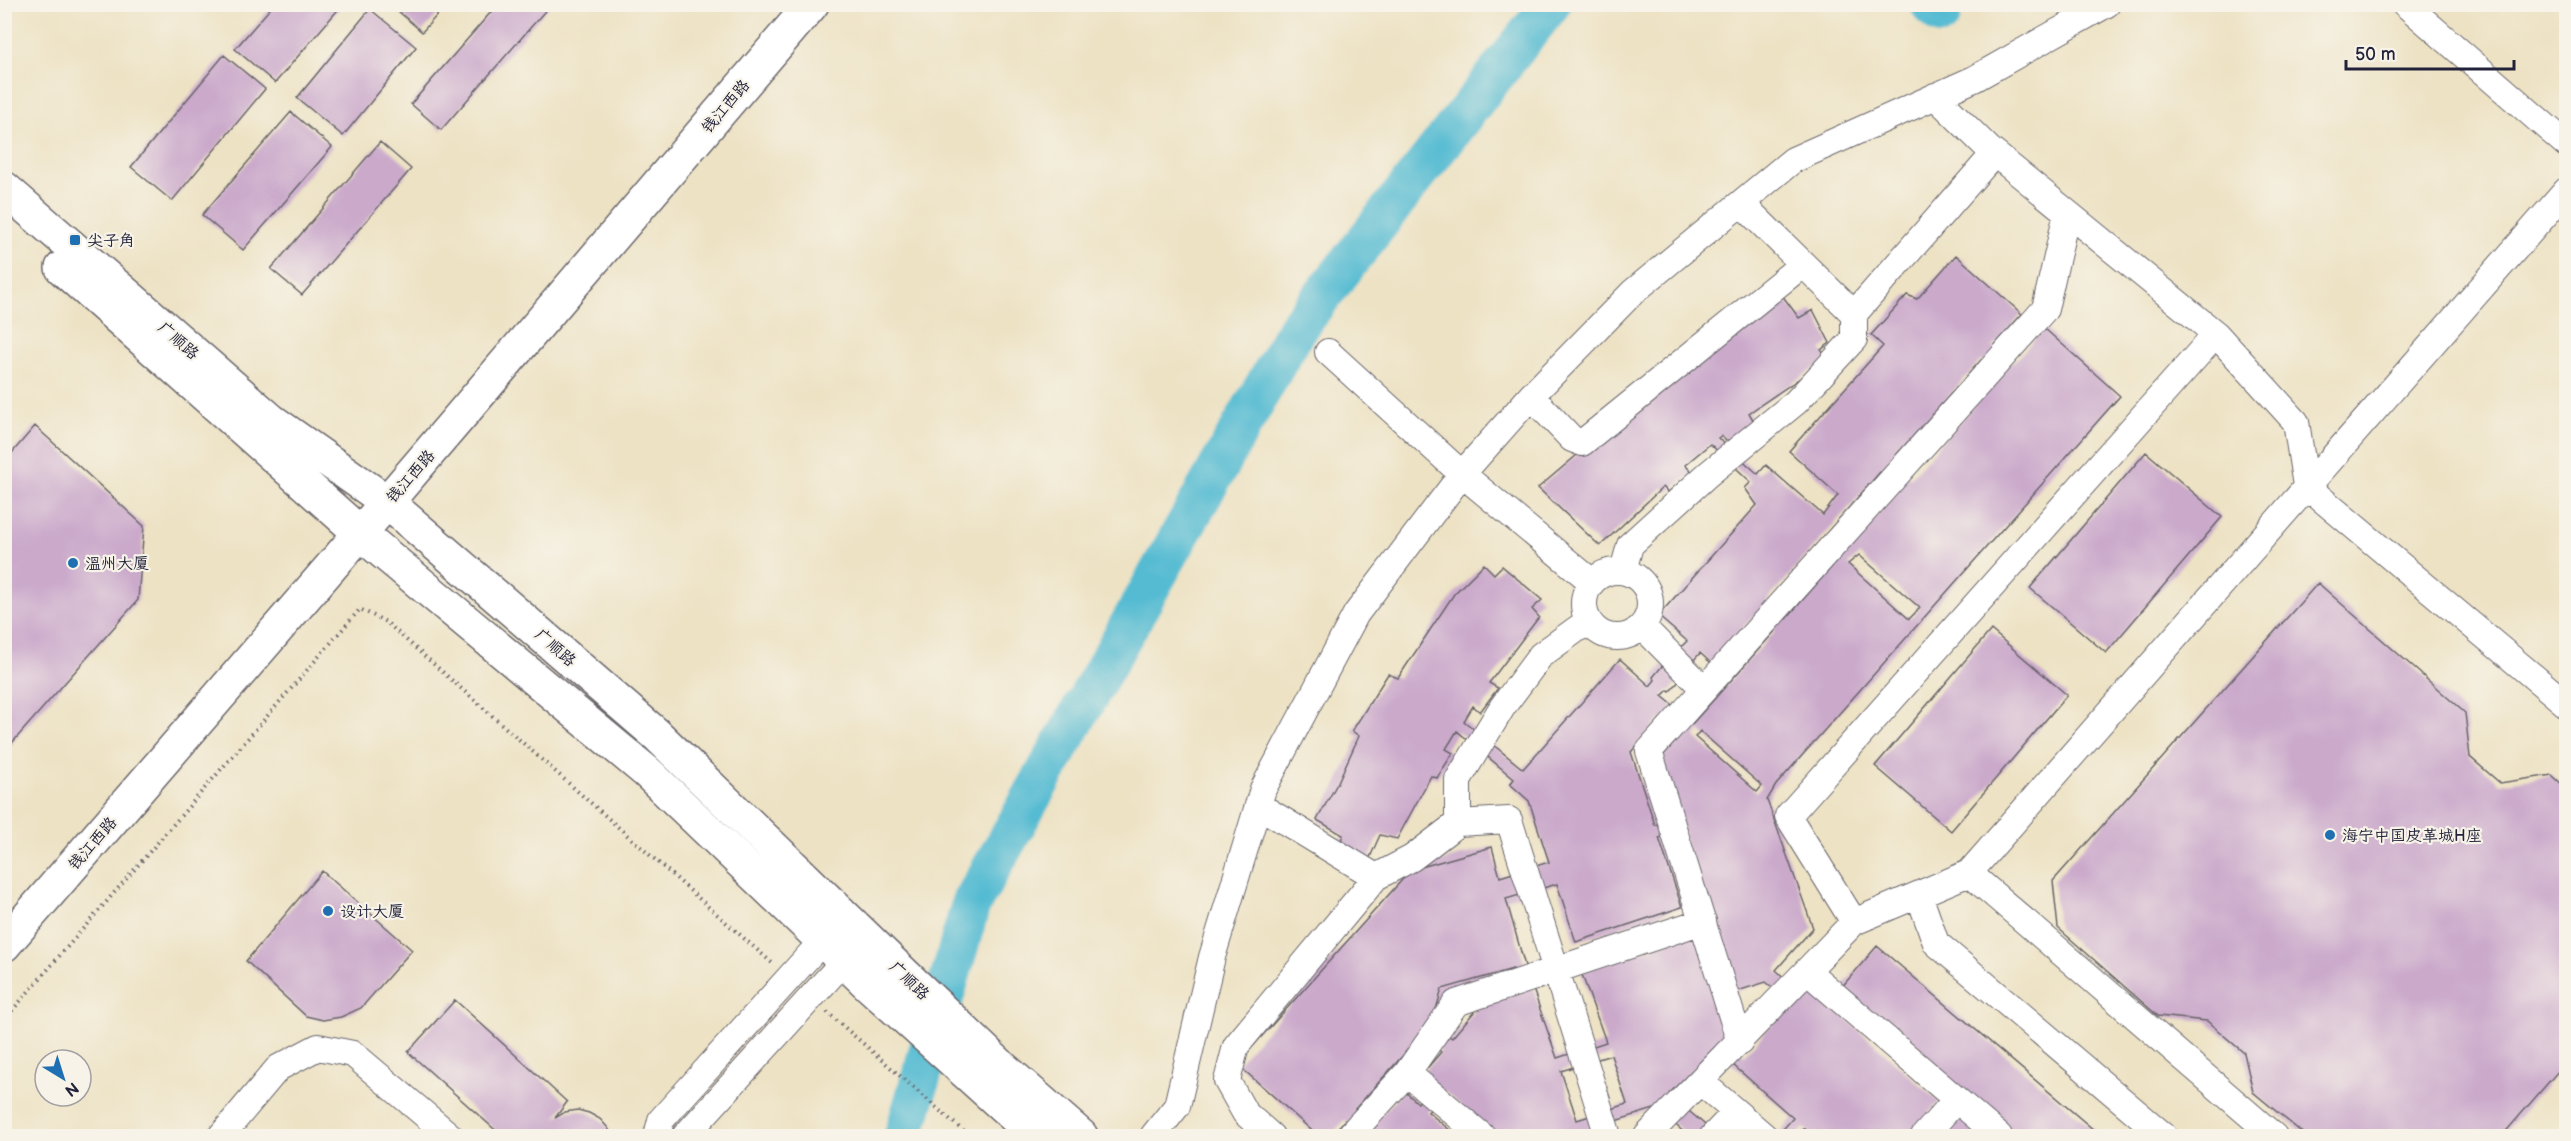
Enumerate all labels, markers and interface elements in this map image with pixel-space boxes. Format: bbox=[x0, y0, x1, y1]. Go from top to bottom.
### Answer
scale bar bbox=[2346, 33, 2514, 71]
text: 50 m bbox=[2355, 44, 2396, 65]
street label: 钱江西路 bbox=[698, 76, 754, 138]
place label: 尖子角 bbox=[87, 232, 135, 251]
marker: 尖子角 bbox=[68, 233, 82, 247]
street label: 广顺路 bbox=[154, 318, 202, 364]
street label: 钱江西路 bbox=[383, 447, 439, 507]
place label: 温州大厦 bbox=[85, 555, 149, 574]
marker: 温州大厦 bbox=[66, 556, 80, 570]
street label: 广顺路 bbox=[531, 625, 579, 671]
street label: 钱江西路 bbox=[65, 814, 121, 874]
place label: 海宁中国皮革城H座 bbox=[2342, 827, 2482, 846]
marker: 海宁中国皮革城H座 bbox=[2323, 828, 2337, 842]
place label: 设计大厦 bbox=[340, 903, 404, 922]
marker: 设计大厦 bbox=[321, 904, 335, 918]
street label: 广顺路 bbox=[885, 958, 933, 1005]
north arrow bbox=[33, 1048, 93, 1108]
text: N bbox=[61, 1077, 82, 1100]

